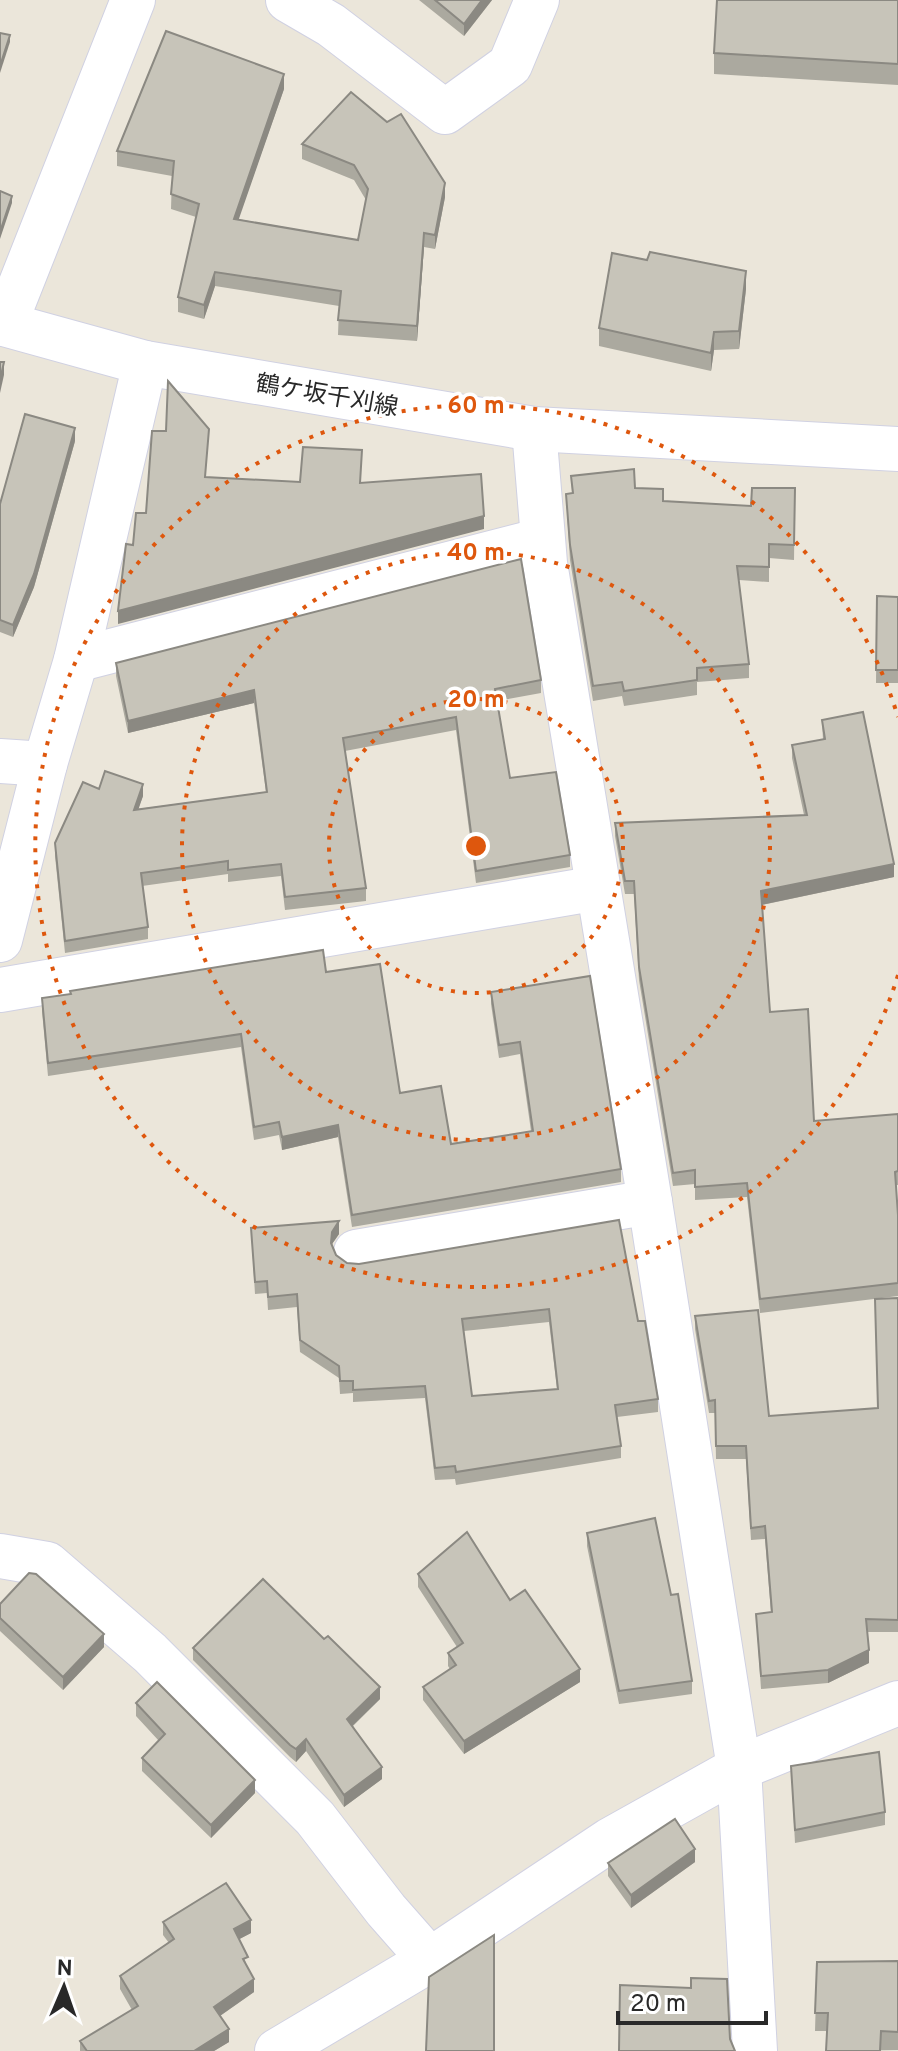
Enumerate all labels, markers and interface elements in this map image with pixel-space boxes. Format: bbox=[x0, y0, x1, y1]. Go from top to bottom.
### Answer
street label: 鶴ケ坂千刈線 bbox=[253, 370, 400, 424]
text: 60 m bbox=[447, 392, 505, 422]
text: 40 m bbox=[447, 539, 505, 569]
text: 20 m bbox=[447, 686, 505, 716]
centre of rings bbox=[462, 832, 490, 860]
north arrow bbox=[24, 1947, 104, 2027]
text: N bbox=[56, 1956, 73, 1983]
scale bar bbox=[618, 1975, 766, 2025]
text: 20 m bbox=[630, 1990, 686, 2020]

